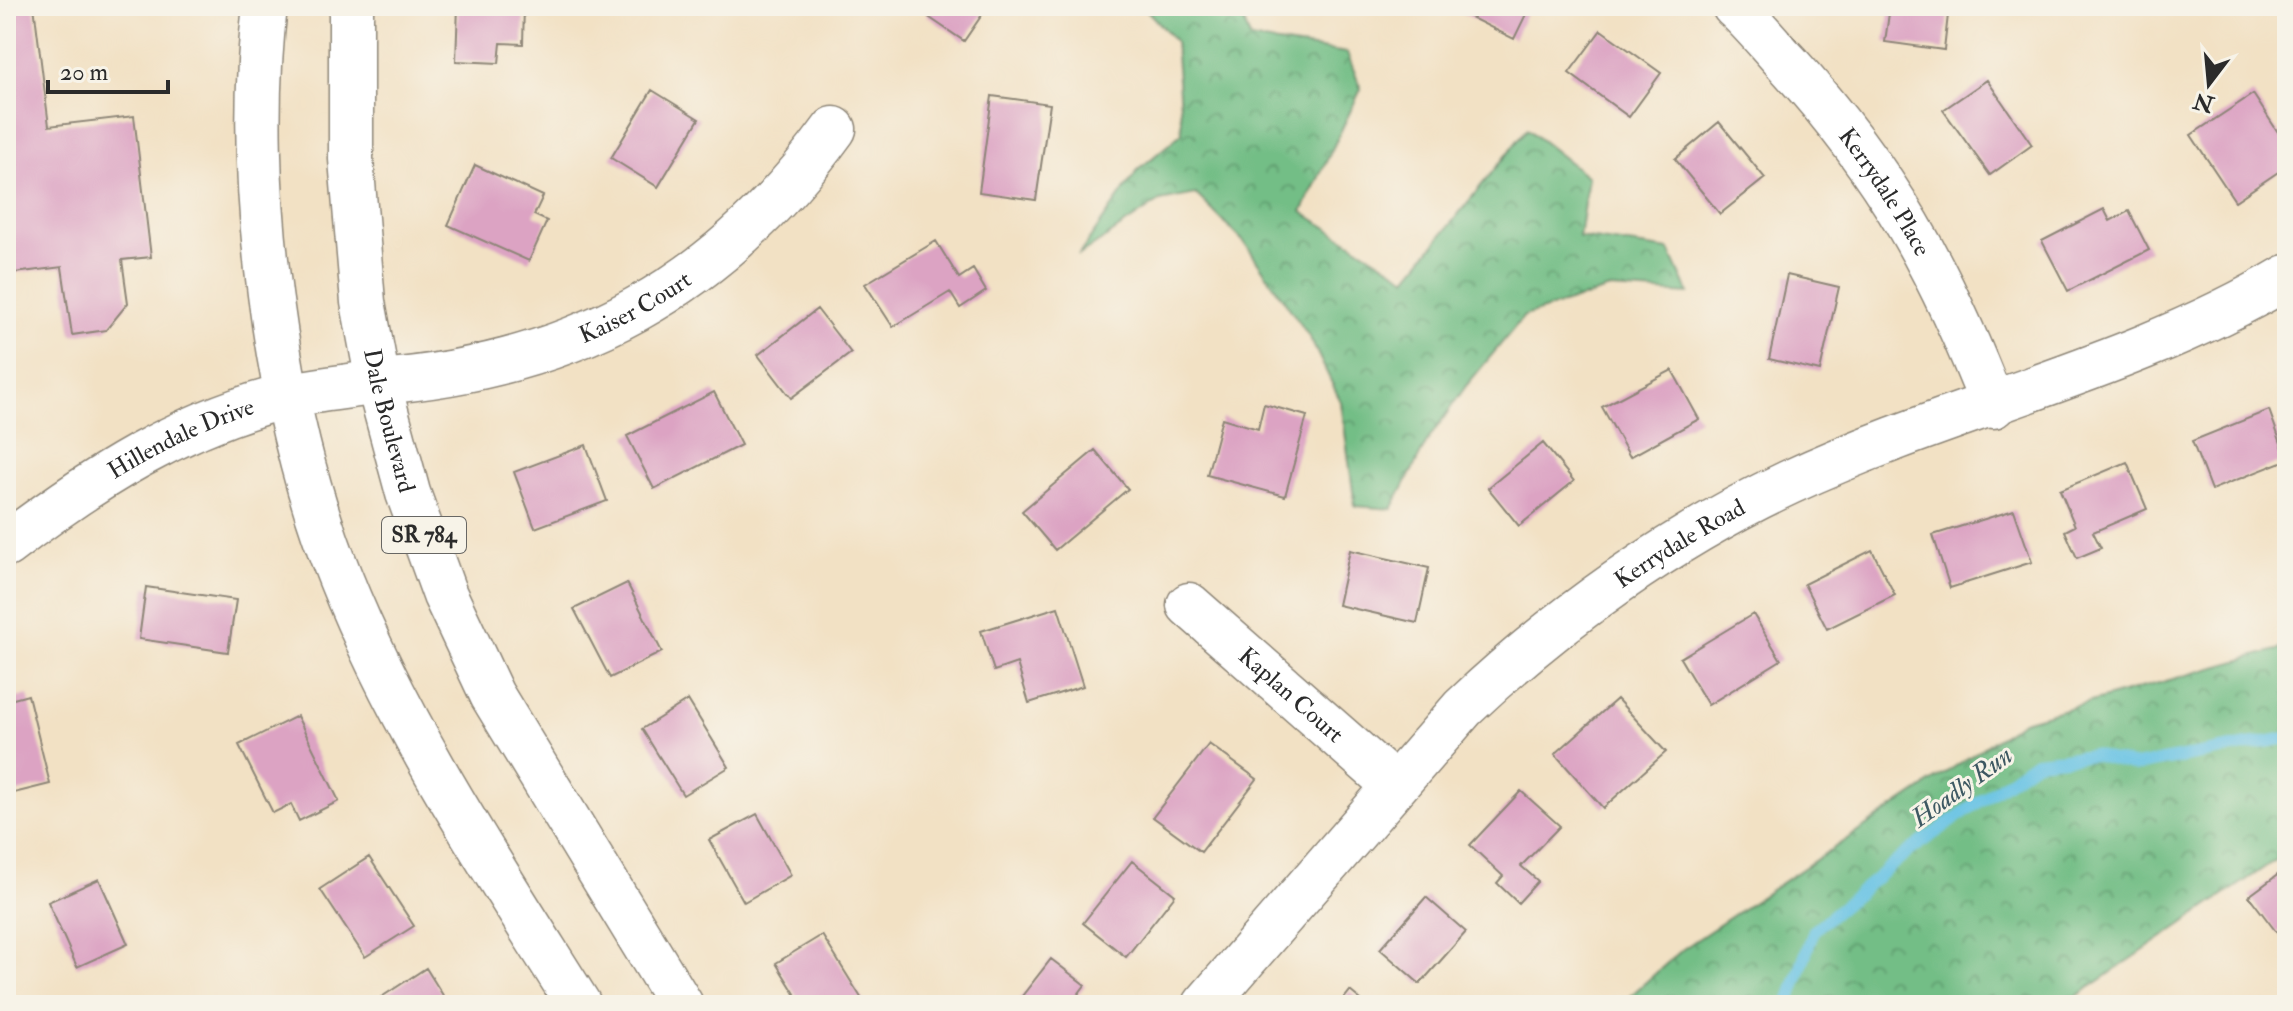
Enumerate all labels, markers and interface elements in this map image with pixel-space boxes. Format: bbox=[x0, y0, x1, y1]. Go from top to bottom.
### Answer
scale bar bbox=[48, 44, 168, 94]
north arrow bbox=[2169, 44, 2249, 124]
text: 20 m bbox=[60, 57, 109, 88]
text: N bbox=[2190, 86, 2218, 119]
street label: Kerrydale Place bbox=[1832, 121, 1938, 261]
street label: Kaiser Court bbox=[574, 264, 697, 350]
street label: Dale Boulevard bbox=[357, 346, 423, 496]
street label: Hillendale Drive bbox=[102, 391, 258, 486]
street label: Kerrydale Road bbox=[1608, 492, 1750, 595]
road number: SR 784 bbox=[382, 517, 466, 553]
street label: Kaplan Court bbox=[1232, 640, 1351, 750]
water label: Hoadly Run bbox=[1904, 740, 2019, 835]

